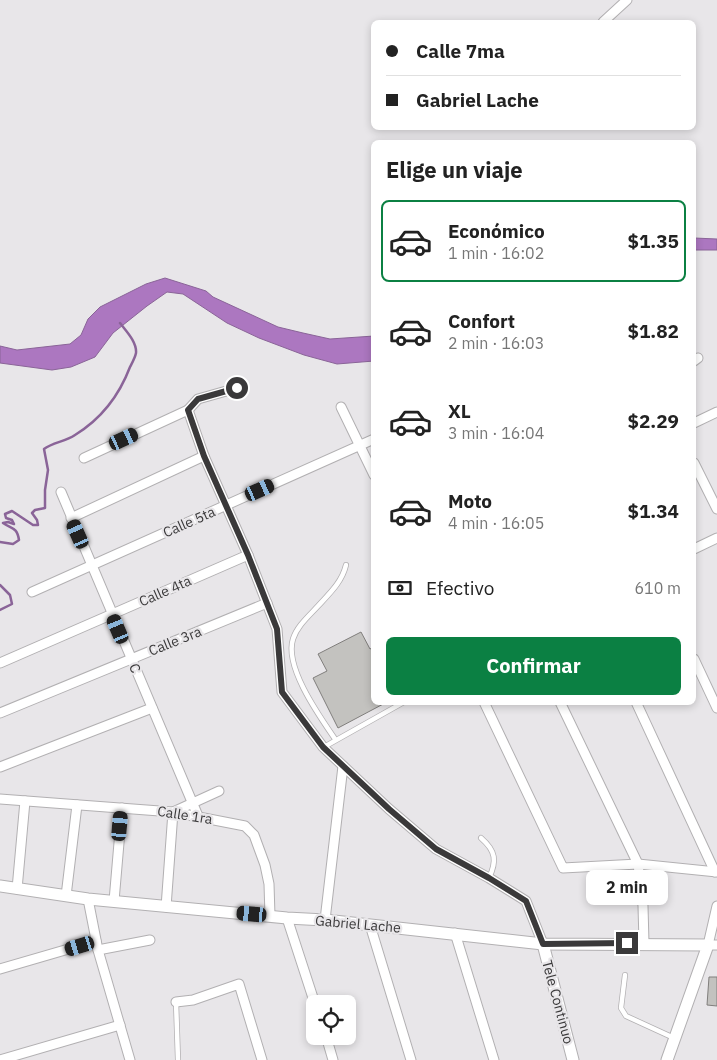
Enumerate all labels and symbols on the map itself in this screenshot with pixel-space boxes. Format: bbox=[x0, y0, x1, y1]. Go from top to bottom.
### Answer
route start bbox=[226, 377, 248, 399]
car bbox=[107, 426, 140, 452]
car bbox=[243, 477, 276, 503]
street label: Calle 5ta bbox=[160, 502, 218, 542]
car bbox=[65, 517, 90, 551]
street label: Calle 4ta bbox=[136, 571, 194, 611]
car bbox=[105, 612, 130, 646]
street label: Calle 3ra bbox=[146, 622, 205, 660]
street label: C bbox=[125, 660, 145, 676]
street label: Calle 1ra bbox=[156, 802, 214, 828]
car bbox=[111, 810, 128, 842]
callout: 2 min bbox=[586, 870, 668, 906]
car bbox=[236, 905, 267, 923]
street label: Gabriel Lache bbox=[314, 911, 402, 937]
route end bbox=[616, 932, 638, 954]
car bbox=[63, 934, 96, 958]
street label: Tele Continuo bbox=[538, 958, 578, 1046]

